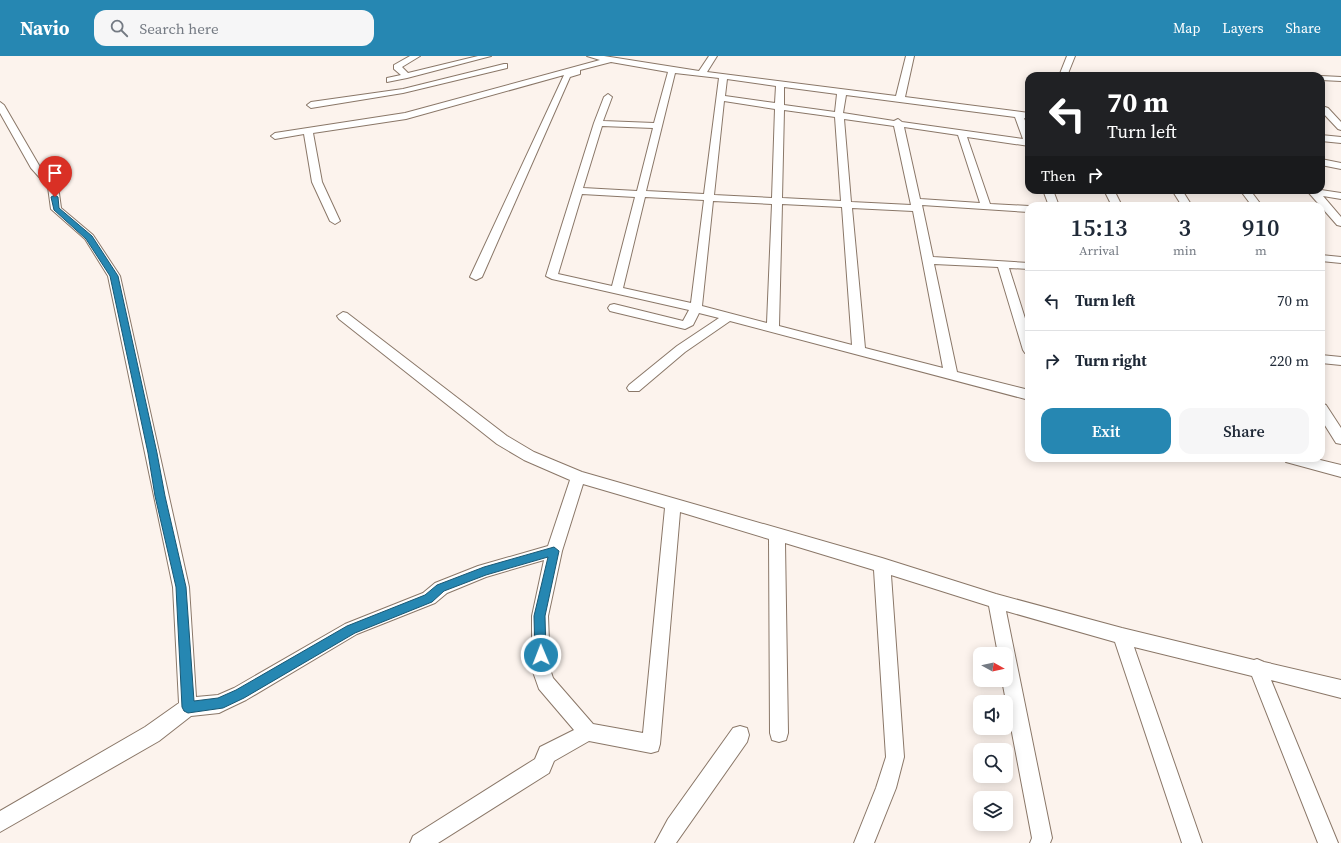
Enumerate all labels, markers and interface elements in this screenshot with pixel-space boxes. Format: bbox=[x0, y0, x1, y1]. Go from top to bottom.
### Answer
search box bbox=[94, 10, 374, 46]
text: Navio bbox=[20, 15, 70, 41]
icon: search bbox=[108, 17, 130, 39]
text: Search here bbox=[140, 18, 219, 39]
text: Map bbox=[1173, 18, 1200, 38]
text: Layers bbox=[1222, 18, 1264, 38]
text: Share bbox=[1286, 18, 1321, 38]
text: 70 m bbox=[1107, 83, 1169, 121]
icon: left bbox=[1041, 88, 1093, 140]
text: Turn left bbox=[1107, 119, 1177, 144]
pin bbox=[38, 156, 72, 197]
icon: arrive bbox=[44, 162, 66, 184]
icon: right bbox=[1084, 164, 1106, 186]
text: Then bbox=[1041, 165, 1076, 186]
text: 15:13 bbox=[1070, 211, 1128, 244]
text: 3 bbox=[1179, 211, 1191, 244]
text: 910 bbox=[1242, 211, 1280, 244]
text: Arrival bbox=[1079, 242, 1119, 259]
text: min bbox=[1173, 242, 1197, 259]
text: m bbox=[1255, 242, 1267, 259]
icon: left bbox=[1041, 290, 1063, 312]
text: Turn left bbox=[1075, 290, 1135, 311]
text: 70 m bbox=[1277, 290, 1309, 311]
icon: right bbox=[1041, 350, 1063, 372]
text: Turn right bbox=[1075, 350, 1147, 371]
text: 220 m bbox=[1269, 350, 1309, 371]
button: Exit bbox=[1041, 408, 1171, 454]
button: Share bbox=[1179, 408, 1309, 454]
position arrow bbox=[520, 634, 562, 676]
north arrow bbox=[973, 647, 1013, 687]
map controls bbox=[973, 647, 1013, 831]
button: sound bbox=[973, 695, 1013, 735]
button: search bbox=[973, 743, 1013, 783]
button: layers bbox=[973, 791, 1013, 831]

